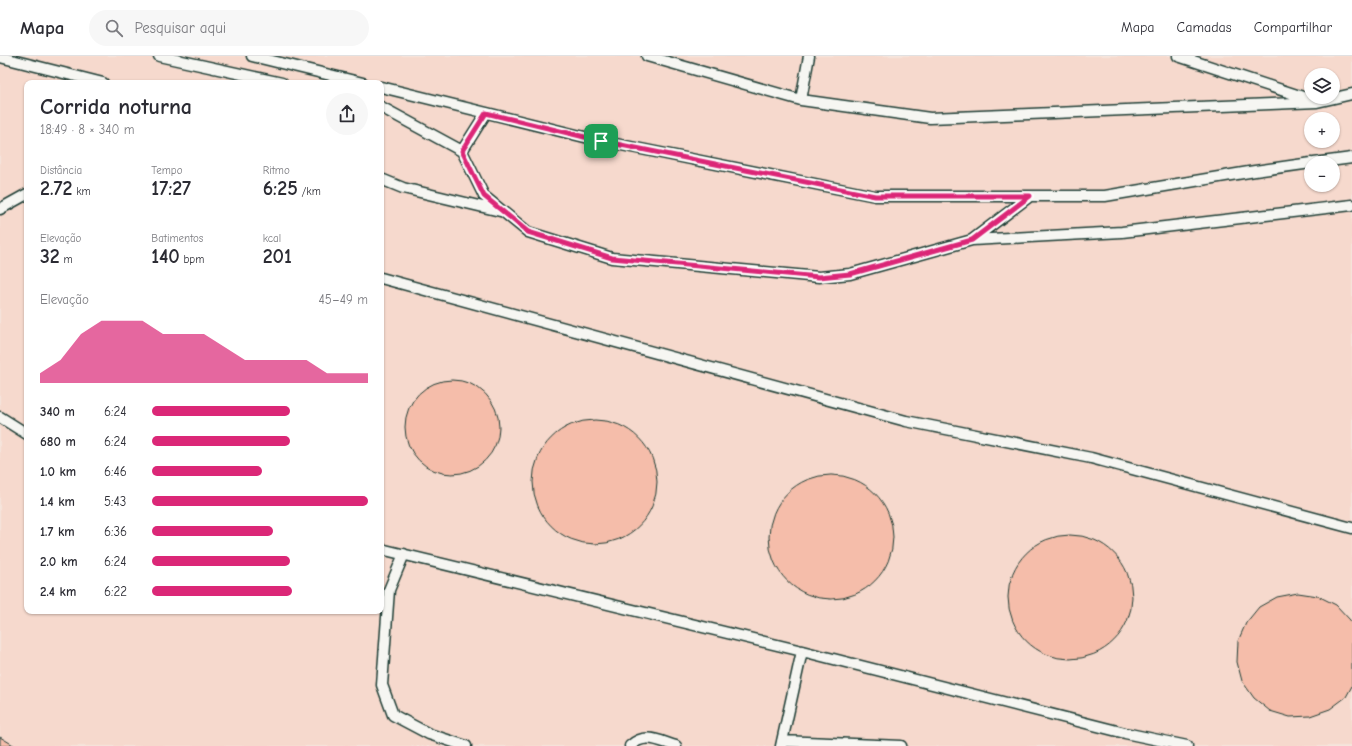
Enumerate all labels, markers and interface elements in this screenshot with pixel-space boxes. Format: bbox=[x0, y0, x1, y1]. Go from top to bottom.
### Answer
search box bbox=[89, 10, 369, 46]
text: Mapa bbox=[20, 17, 65, 39]
icon: search bbox=[103, 17, 125, 39]
text: Pesquisar aqui bbox=[135, 19, 226, 37]
text: Mapa bbox=[1121, 19, 1155, 36]
text: Camadas bbox=[1177, 19, 1232, 36]
text: Compartilhar bbox=[1254, 19, 1332, 36]
map controls bbox=[1304, 68, 1340, 192]
button: layers bbox=[1304, 68, 1340, 104]
button: share bbox=[326, 93, 368, 135]
text: Corrida noturna bbox=[40, 94, 192, 120]
button: + bbox=[1304, 112, 1340, 148]
text: 18:49 · 8 × 340 m bbox=[40, 122, 135, 137]
pin bbox=[584, 124, 618, 158]
icon: arrive bbox=[590, 130, 612, 152]
button: − bbox=[1304, 156, 1340, 192]
text: Distância bbox=[40, 164, 82, 177]
text: Tempo bbox=[151, 164, 182, 177]
text: Ritmo bbox=[263, 164, 290, 177]
text: 2.72 bbox=[40, 177, 73, 200]
text: 17:27 bbox=[151, 177, 191, 200]
text: 6:25 bbox=[263, 177, 298, 200]
text: km bbox=[73, 185, 91, 198]
text: /km bbox=[298, 185, 321, 198]
text: Elevação bbox=[40, 232, 81, 245]
text: Batimentos bbox=[151, 232, 203, 245]
text: kcal bbox=[263, 232, 281, 245]
text: 32 bbox=[40, 245, 60, 268]
text: 140 bbox=[151, 245, 180, 268]
text: 201 bbox=[263, 245, 292, 268]
text: m bbox=[60, 253, 73, 266]
text: bpm bbox=[180, 253, 204, 266]
text: Elevação bbox=[40, 292, 89, 307]
text: 45–49 m bbox=[319, 292, 368, 307]
text: 340 m bbox=[40, 404, 75, 419]
text: 6:24 bbox=[104, 404, 126, 419]
text: 680 m bbox=[40, 434, 76, 449]
text: 6:24 bbox=[104, 434, 126, 449]
text: 1.0 km bbox=[40, 464, 76, 479]
text: 6:46 bbox=[104, 464, 127, 479]
text: 1.4 km bbox=[40, 494, 75, 509]
text: 5:43 bbox=[104, 494, 126, 509]
text: 1.7 km bbox=[40, 524, 75, 539]
text: 6:36 bbox=[104, 524, 127, 539]
text: 2.0 km bbox=[40, 554, 78, 569]
text: 6:24 bbox=[104, 554, 126, 569]
text: 2.4 km bbox=[40, 584, 76, 599]
text: 6:22 bbox=[104, 584, 127, 599]

